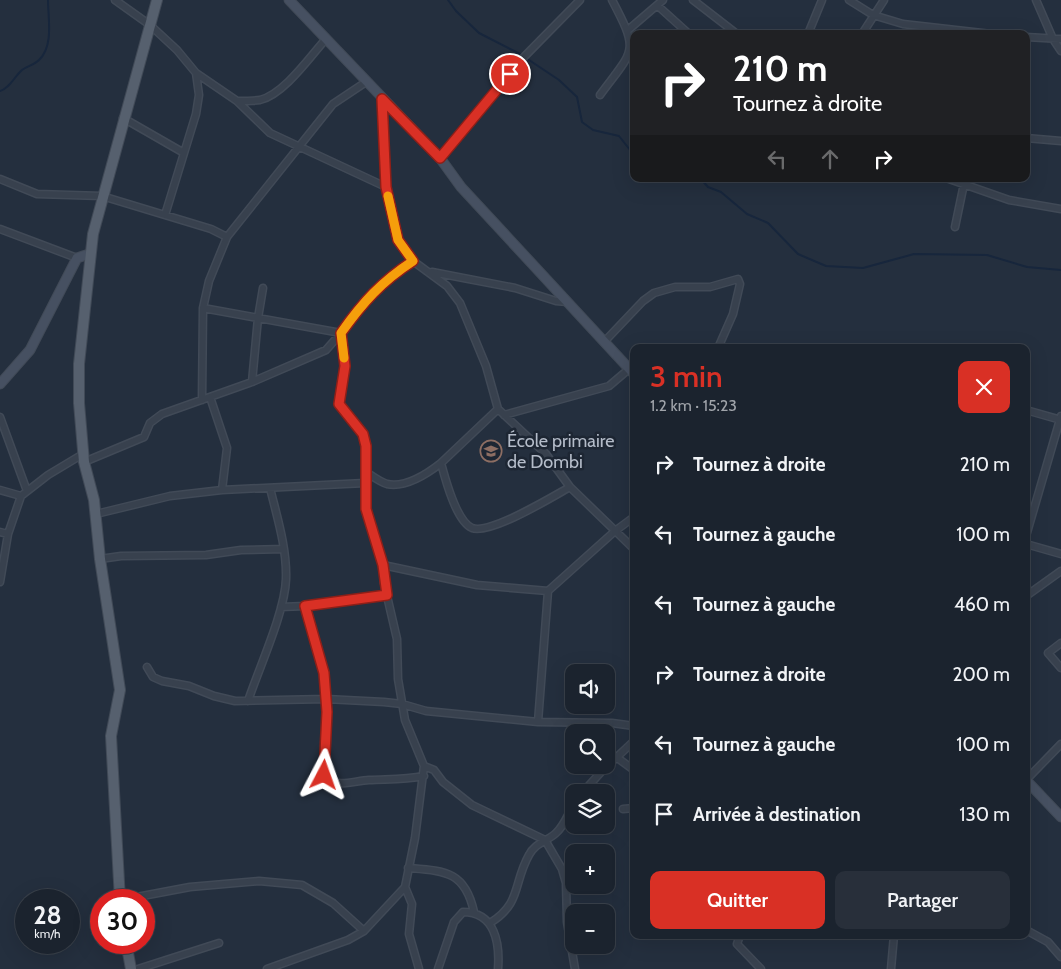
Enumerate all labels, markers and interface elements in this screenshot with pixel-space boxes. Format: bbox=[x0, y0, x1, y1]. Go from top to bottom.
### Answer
text: 210 m bbox=[733, 47, 827, 90]
icon: right bbox=[650, 50, 715, 115]
pin bbox=[489, 53, 531, 95]
icon: arrive bbox=[496, 60, 524, 88]
text: Tournez à droite bbox=[733, 90, 882, 117]
icon: left bbox=[763, 145, 791, 173]
icon: ahead bbox=[816, 145, 844, 173]
icon: right bbox=[869, 145, 897, 173]
text: 3 min bbox=[650, 358, 723, 395]
button: close bbox=[958, 361, 1010, 413]
text: 1.2 km · 15:23 bbox=[650, 396, 737, 415]
place label: École primaire de Dombi bbox=[507, 430, 615, 473]
school or university icon: École primaire de Dombi bbox=[479, 439, 503, 463]
icon: right bbox=[650, 450, 678, 478]
text: Tournez à droite bbox=[693, 453, 826, 476]
text: 210 m bbox=[960, 453, 1010, 476]
icon: left bbox=[650, 520, 678, 548]
text: Tournez à gauche bbox=[693, 523, 835, 546]
text: 100 m bbox=[956, 523, 1010, 546]
icon: left bbox=[650, 590, 678, 618]
text: Tournez à gauche bbox=[693, 593, 835, 616]
text: 460 m bbox=[954, 593, 1010, 616]
icon: right bbox=[650, 660, 678, 688]
text: Tournez à droite bbox=[693, 663, 826, 686]
text: 200 m bbox=[953, 663, 1010, 686]
map controls bbox=[565, 664, 615, 954]
button: sound bbox=[565, 664, 615, 714]
button: search bbox=[565, 724, 615, 774]
icon: left bbox=[650, 730, 678, 758]
text: Tournez à gauche bbox=[693, 733, 835, 756]
text: 100 m bbox=[956, 733, 1010, 756]
position arrow bbox=[297, 748, 349, 800]
button: layers bbox=[565, 784, 615, 834]
icon: arrive bbox=[650, 800, 678, 828]
text: Arrivée à destination bbox=[693, 803, 861, 826]
text: 130 m bbox=[959, 803, 1010, 826]
button: + bbox=[565, 844, 615, 894]
button: Quitter bbox=[650, 871, 825, 929]
button: Partager bbox=[835, 871, 1010, 929]
speed limit sign: 30 bbox=[90, 889, 155, 954]
text: 28 bbox=[33, 900, 62, 930]
button: − bbox=[565, 904, 615, 954]
text: km/h bbox=[34, 926, 61, 941]

